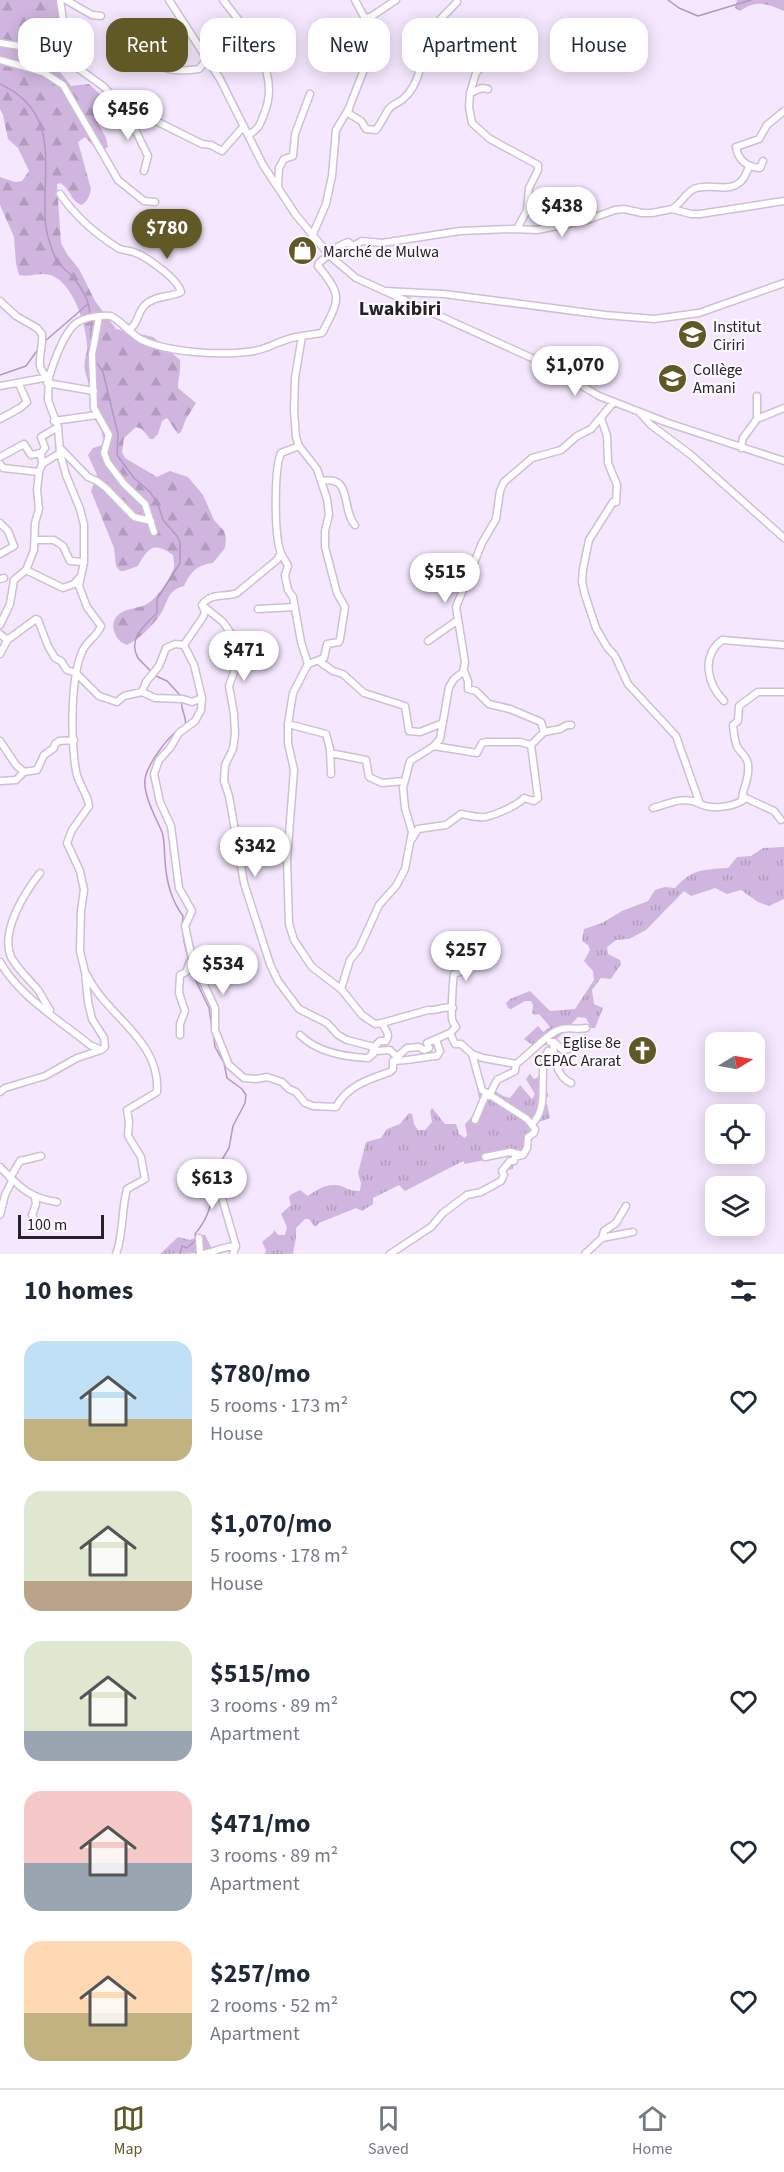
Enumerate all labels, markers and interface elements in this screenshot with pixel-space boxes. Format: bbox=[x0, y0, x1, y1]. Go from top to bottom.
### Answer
chip: Buy bbox=[18, 18, 94, 72]
chip: Rent bbox=[106, 18, 188, 72]
chip: Filters bbox=[200, 18, 296, 72]
chip: New bbox=[308, 18, 390, 72]
chip: Apartment bbox=[402, 18, 538, 72]
chip: House bbox=[550, 18, 648, 72]
pin: $456 bbox=[92, 90, 164, 141]
text: $456 bbox=[107, 95, 149, 123]
pin: $438 bbox=[526, 187, 598, 238]
text: $438 bbox=[541, 192, 583, 220]
pin: $780 bbox=[131, 209, 203, 260]
text: $780 bbox=[146, 214, 188, 242]
shop icon: Marché de Mulwa bbox=[286, 235, 318, 267]
place label: Marché de Mulwa bbox=[323, 241, 439, 263]
district label: Lwakibiri bbox=[359, 295, 441, 323]
place label: Institut Ciriri bbox=[713, 316, 762, 356]
school or university icon: Institut Ciriri bbox=[676, 319, 708, 351]
pin: $1,070 bbox=[526, 346, 624, 397]
text: $1,070 bbox=[546, 351, 604, 379]
place label: Collège Amani bbox=[693, 359, 743, 399]
school or university icon: Collège Amani bbox=[656, 362, 688, 394]
pin: $515 bbox=[409, 553, 481, 604]
text: $515 bbox=[424, 558, 466, 586]
pin: $471 bbox=[208, 631, 280, 682]
text: $471 bbox=[223, 636, 265, 664]
pin: $342 bbox=[219, 827, 291, 878]
text: $342 bbox=[234, 832, 276, 860]
pin: $257 bbox=[430, 931, 502, 982]
text: $257 bbox=[445, 936, 487, 964]
pin: $534 bbox=[187, 945, 259, 996]
text: $534 bbox=[202, 950, 244, 978]
place label: Eglise 8e CEPAC Ararat bbox=[534, 1032, 622, 1072]
north arrow bbox=[705, 1032, 765, 1092]
map controls bbox=[705, 1032, 765, 1236]
church icon: Eglise 8e CEPAC Ararat bbox=[626, 1035, 658, 1067]
button: locate bbox=[705, 1104, 765, 1164]
pin: $613 bbox=[176, 1159, 248, 1210]
text: $613 bbox=[191, 1164, 233, 1192]
button: layers bbox=[705, 1176, 765, 1236]
scale bar bbox=[18, 1212, 104, 1240]
text: 100 m bbox=[27, 1214, 67, 1236]
text: 10 homes bbox=[24, 1272, 133, 1309]
icon: filters bbox=[727, 1274, 760, 1307]
text: $780/mo bbox=[210, 1355, 310, 1392]
icon: home bbox=[72, 1365, 144, 1437]
icon: heart bbox=[727, 1385, 760, 1418]
text: 5 rooms · 173 m² bbox=[210, 1392, 348, 1420]
text: House bbox=[210, 1420, 263, 1448]
text: $1,070/mo bbox=[210, 1505, 332, 1542]
icon: home bbox=[72, 1515, 144, 1587]
icon: heart bbox=[727, 1535, 760, 1568]
text: 5 rooms · 178 m² bbox=[210, 1542, 348, 1570]
text: House bbox=[210, 1570, 263, 1598]
text: $515/mo bbox=[210, 1655, 310, 1692]
icon: home bbox=[72, 1665, 144, 1737]
icon: heart bbox=[727, 1685, 760, 1718]
text: 3 rooms · 89 m² bbox=[210, 1692, 338, 1720]
text: Apartment bbox=[210, 1720, 300, 1748]
text: $471/mo bbox=[210, 1805, 310, 1842]
icon: home bbox=[72, 1815, 144, 1887]
icon: heart bbox=[727, 1835, 760, 1868]
text: 3 rooms · 89 m² bbox=[210, 1842, 338, 1870]
text: Apartment bbox=[210, 1870, 300, 1898]
text: $257/mo bbox=[210, 1955, 310, 1992]
icon: home bbox=[72, 1965, 144, 2037]
icon: heart bbox=[727, 1985, 760, 2018]
text: 2 rooms · 52 m² bbox=[210, 1992, 338, 2020]
text: Apartment bbox=[210, 2020, 300, 2048]
tab: Map bbox=[112, 2102, 145, 2160]
tab: Saved bbox=[368, 2102, 409, 2160]
tab: Home bbox=[632, 2102, 672, 2160]

